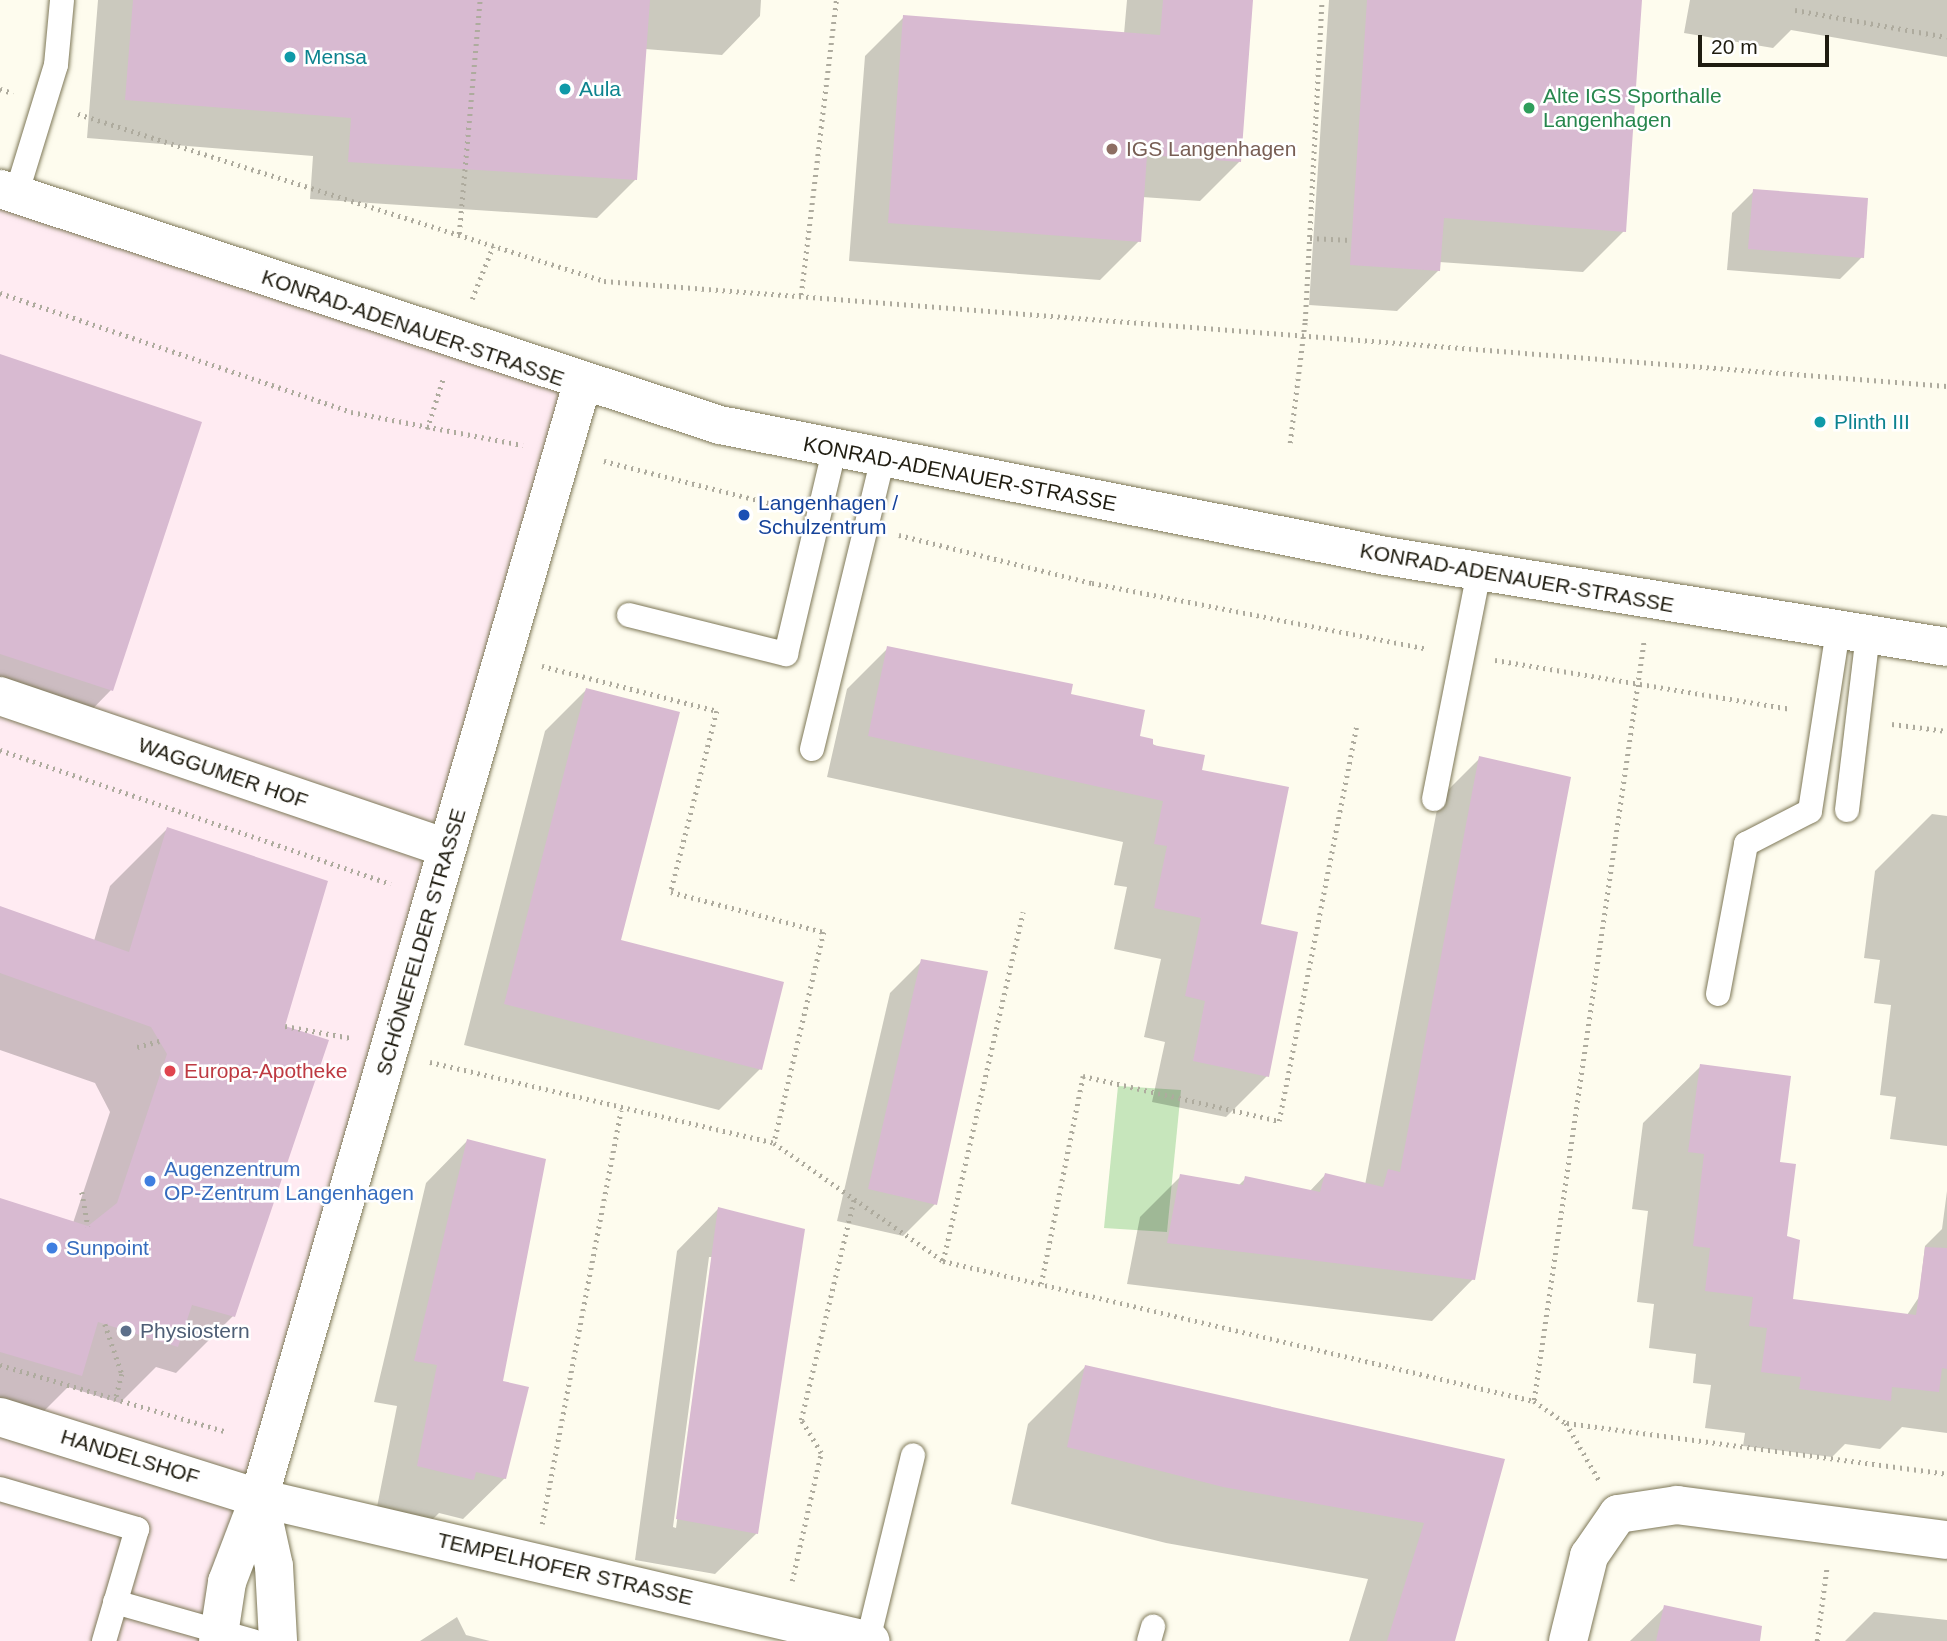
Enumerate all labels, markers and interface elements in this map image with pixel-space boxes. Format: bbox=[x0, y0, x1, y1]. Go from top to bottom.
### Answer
scale bar bbox=[1702, 21, 1833, 65]
text: 20 m bbox=[1711, 35, 1758, 58]
place label: Mensa bbox=[304, 44, 367, 70]
marker: Mensa bbox=[282, 49, 298, 65]
place label: Aula bbox=[579, 76, 621, 102]
marker: Aula bbox=[557, 81, 573, 97]
place label: Alte IGS Sporthalle Langenhagen bbox=[1543, 83, 1722, 133]
marker: Alte IGS Sporthalle Langenhagen bbox=[1521, 100, 1537, 116]
place label: IGS Langenhagen bbox=[1126, 136, 1296, 162]
marker: IGS Langenhagen bbox=[1104, 141, 1120, 157]
street label: KONRAD-ADENAUER-STRASSE bbox=[258, 264, 568, 392]
place label: Plinth III bbox=[1834, 409, 1910, 435]
marker: Plinth III bbox=[1812, 414, 1828, 430]
street label: KONRAD-ADENAUER-STRASSE bbox=[801, 431, 1119, 517]
place label: Langenhagen / Schulzentrum bbox=[758, 490, 898, 540]
marker: Langenhagen / Schulzentrum bbox=[736, 507, 752, 523]
street label: KONRAD-ADENAUER-STRASSE bbox=[1358, 538, 1676, 618]
street label: WAGGUMER HOF bbox=[135, 732, 311, 814]
street label: SCHÖNEFELDER STRASSE bbox=[371, 806, 471, 1078]
place label: Europa-Apotheke bbox=[184, 1058, 347, 1084]
marker: Europa-Apotheke bbox=[162, 1063, 178, 1079]
place label: Augenzentrum OP-Zentrum Langenhagen bbox=[164, 1156, 414, 1206]
marker: Augenzentrum OP-Zentrum Langenhagen bbox=[142, 1173, 158, 1189]
place label: Sunpoint bbox=[66, 1235, 149, 1261]
marker: Sunpoint bbox=[44, 1240, 60, 1256]
place label: Physiostern bbox=[140, 1318, 250, 1344]
marker: Physiostern bbox=[118, 1323, 134, 1339]
street label: HANDELSHOF bbox=[58, 1424, 202, 1490]
street label: TEMPELHOFER STRASSE bbox=[435, 1527, 695, 1611]

